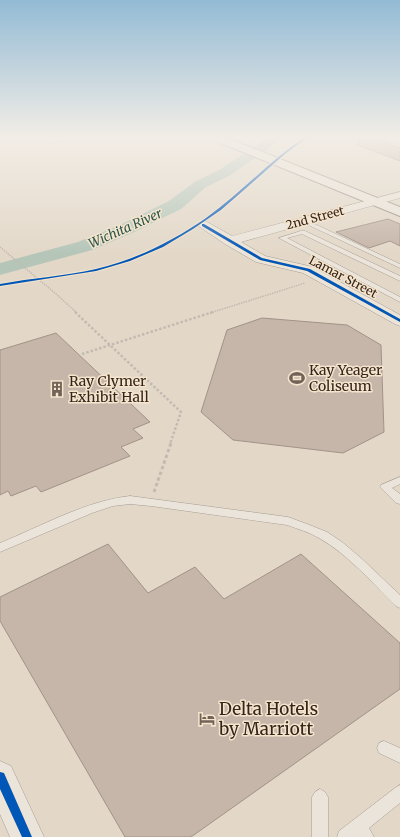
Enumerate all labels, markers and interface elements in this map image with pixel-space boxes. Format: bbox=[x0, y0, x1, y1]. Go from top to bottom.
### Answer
street label: 2nd Street bbox=[284, 202, 346, 232]
water label: Wichita River bbox=[86, 204, 165, 252]
street label: Lamar Street bbox=[307, 252, 380, 301]
place label: Kay Yeager Coliseum bbox=[309, 361, 382, 395]
sports icon: Kay Yeager Coliseum bbox=[288, 369, 306, 387]
place label: Ray Clymer Exhibit Hall bbox=[69, 372, 149, 406]
building icon: Ray Clymer Exhibit Hall bbox=[48, 380, 66, 398]
place label: Delta Hotels by Marriott bbox=[218, 698, 318, 740]
hotel icon: Delta Hotels by Marriott bbox=[198, 710, 216, 728]

